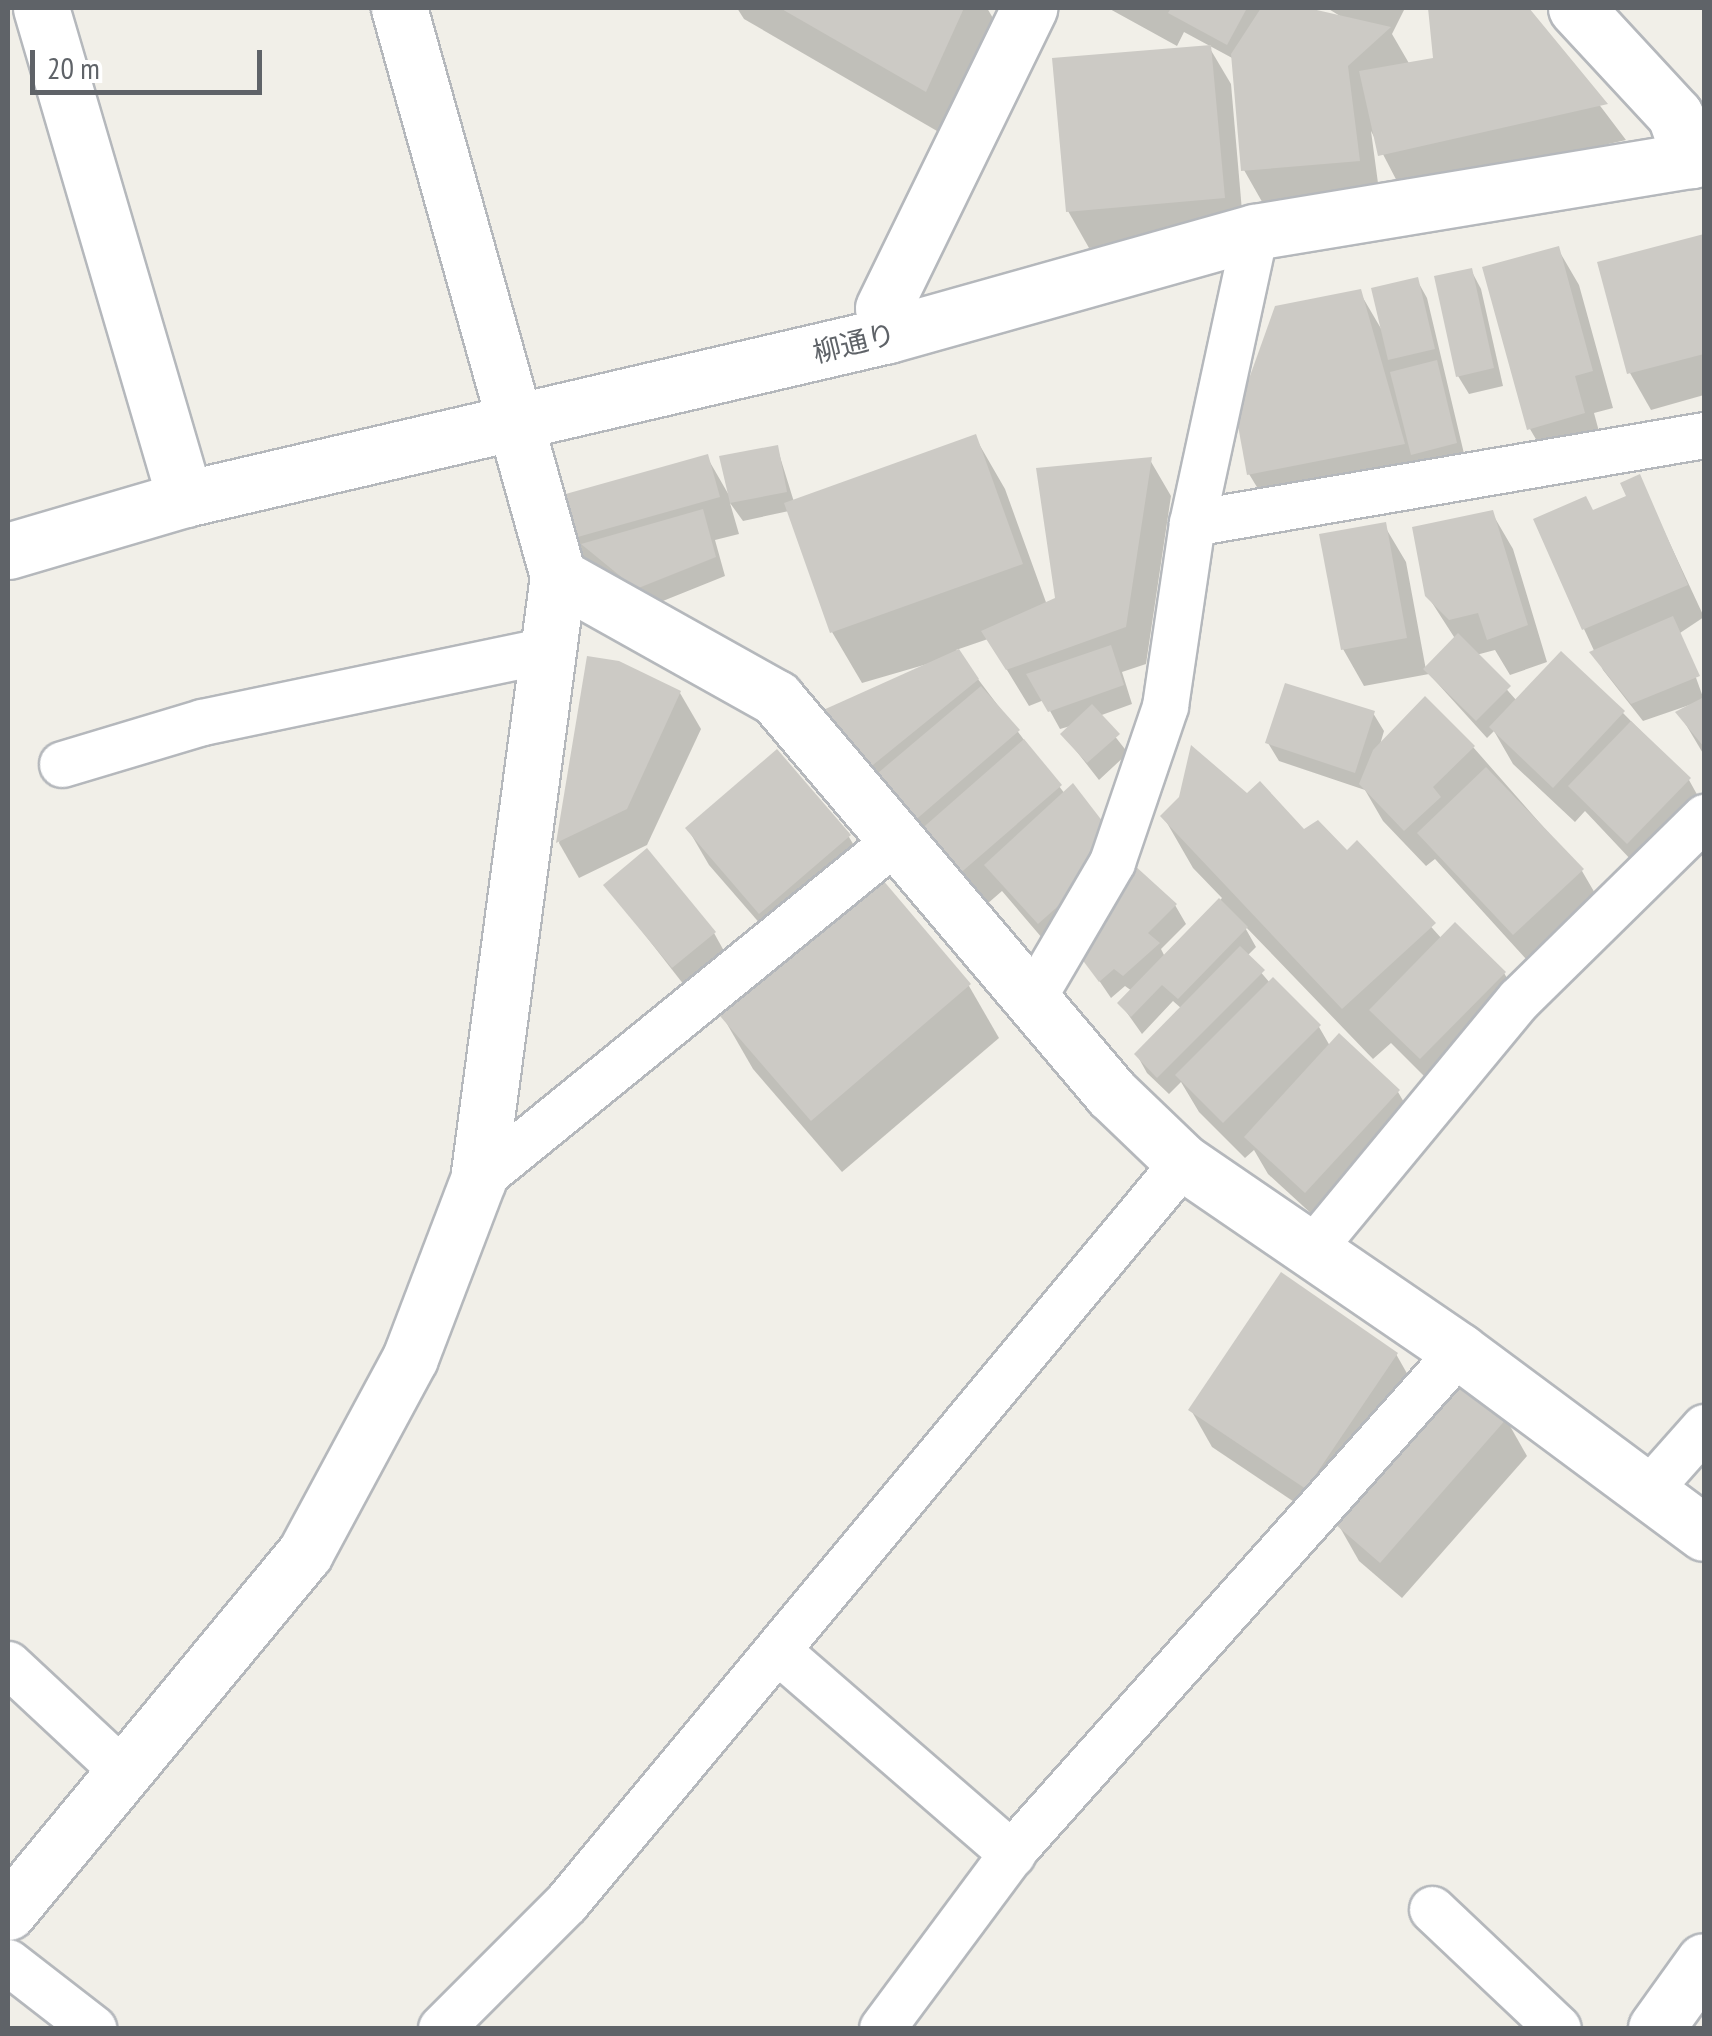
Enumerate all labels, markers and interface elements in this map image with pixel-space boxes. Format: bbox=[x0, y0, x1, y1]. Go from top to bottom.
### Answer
scale bar bbox=[35, 30, 268, 92]
text: 20 m bbox=[47, 48, 100, 87]
street label: 柳通り bbox=[809, 317, 899, 369]

